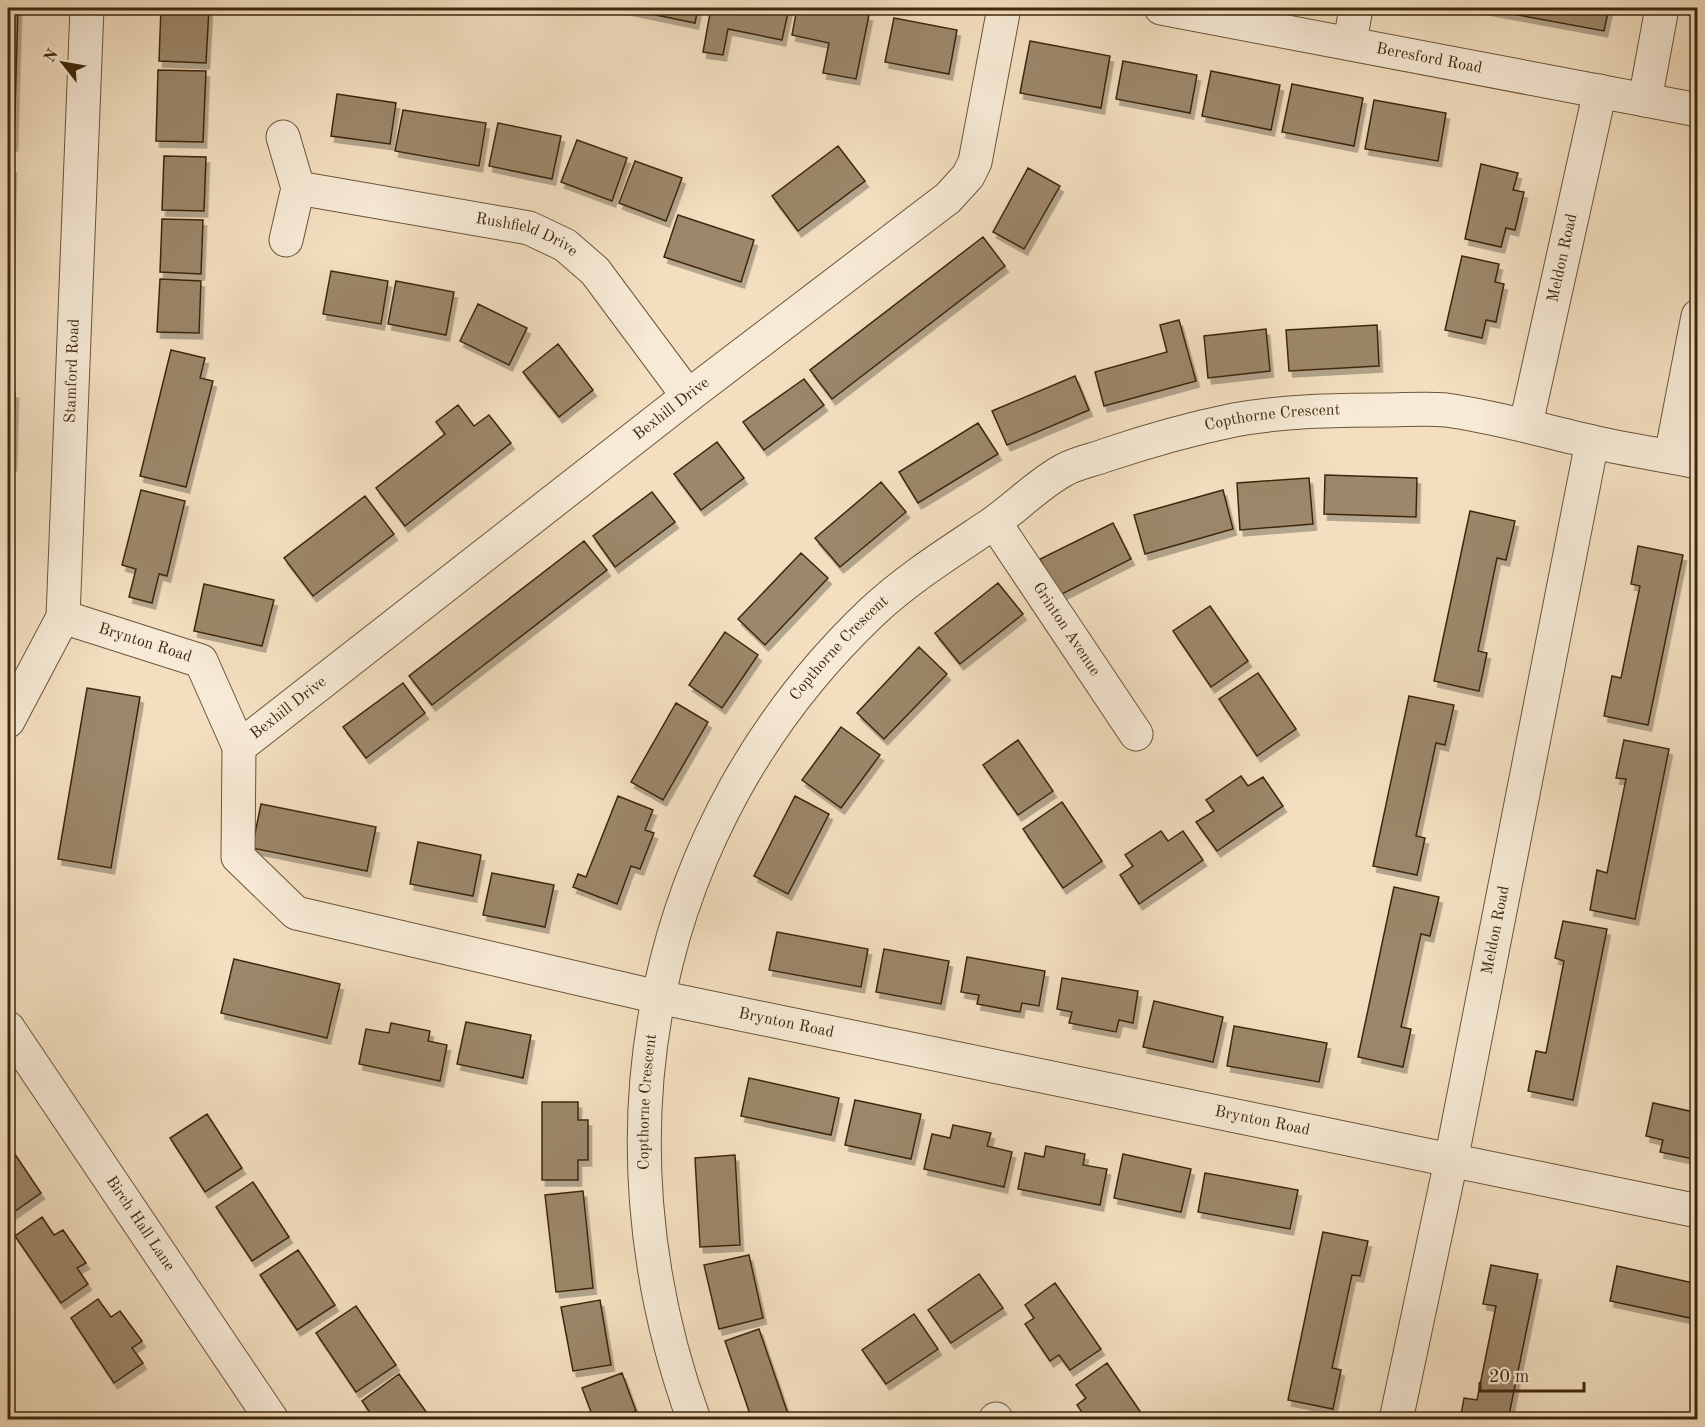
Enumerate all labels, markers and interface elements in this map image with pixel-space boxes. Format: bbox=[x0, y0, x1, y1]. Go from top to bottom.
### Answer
north arrow bbox=[33, 33, 93, 93]
street label: Beresford Road bbox=[1375, 41, 1484, 77]
text: N bbox=[42, 46, 62, 66]
street label: Rushfield Drive bbox=[474, 211, 580, 260]
street label: Meldon Road bbox=[1545, 212, 1580, 304]
street label: Stamford Road bbox=[63, 318, 83, 423]
street label: Bexhill Drive bbox=[631, 375, 713, 443]
street label: Copthorne Crescent bbox=[1203, 402, 1341, 434]
street label: Grinton Avenue bbox=[1029, 580, 1103, 679]
street label: Copthorne Crescent bbox=[787, 593, 892, 704]
street label: Brynton Road bbox=[96, 621, 194, 665]
street label: Bexhill Drive bbox=[248, 674, 330, 743]
street label: Meldon Road bbox=[1480, 884, 1513, 976]
street label: Brynton Road bbox=[737, 1006, 835, 1041]
street label: Copthorne Crescent bbox=[636, 1032, 660, 1170]
street label: Brynton Road bbox=[1213, 1104, 1311, 1139]
street label: Birch Hall Lane bbox=[102, 1173, 177, 1274]
scale bar bbox=[1480, 1355, 1584, 1393]
text: 20 m bbox=[1489, 1368, 1529, 1386]

